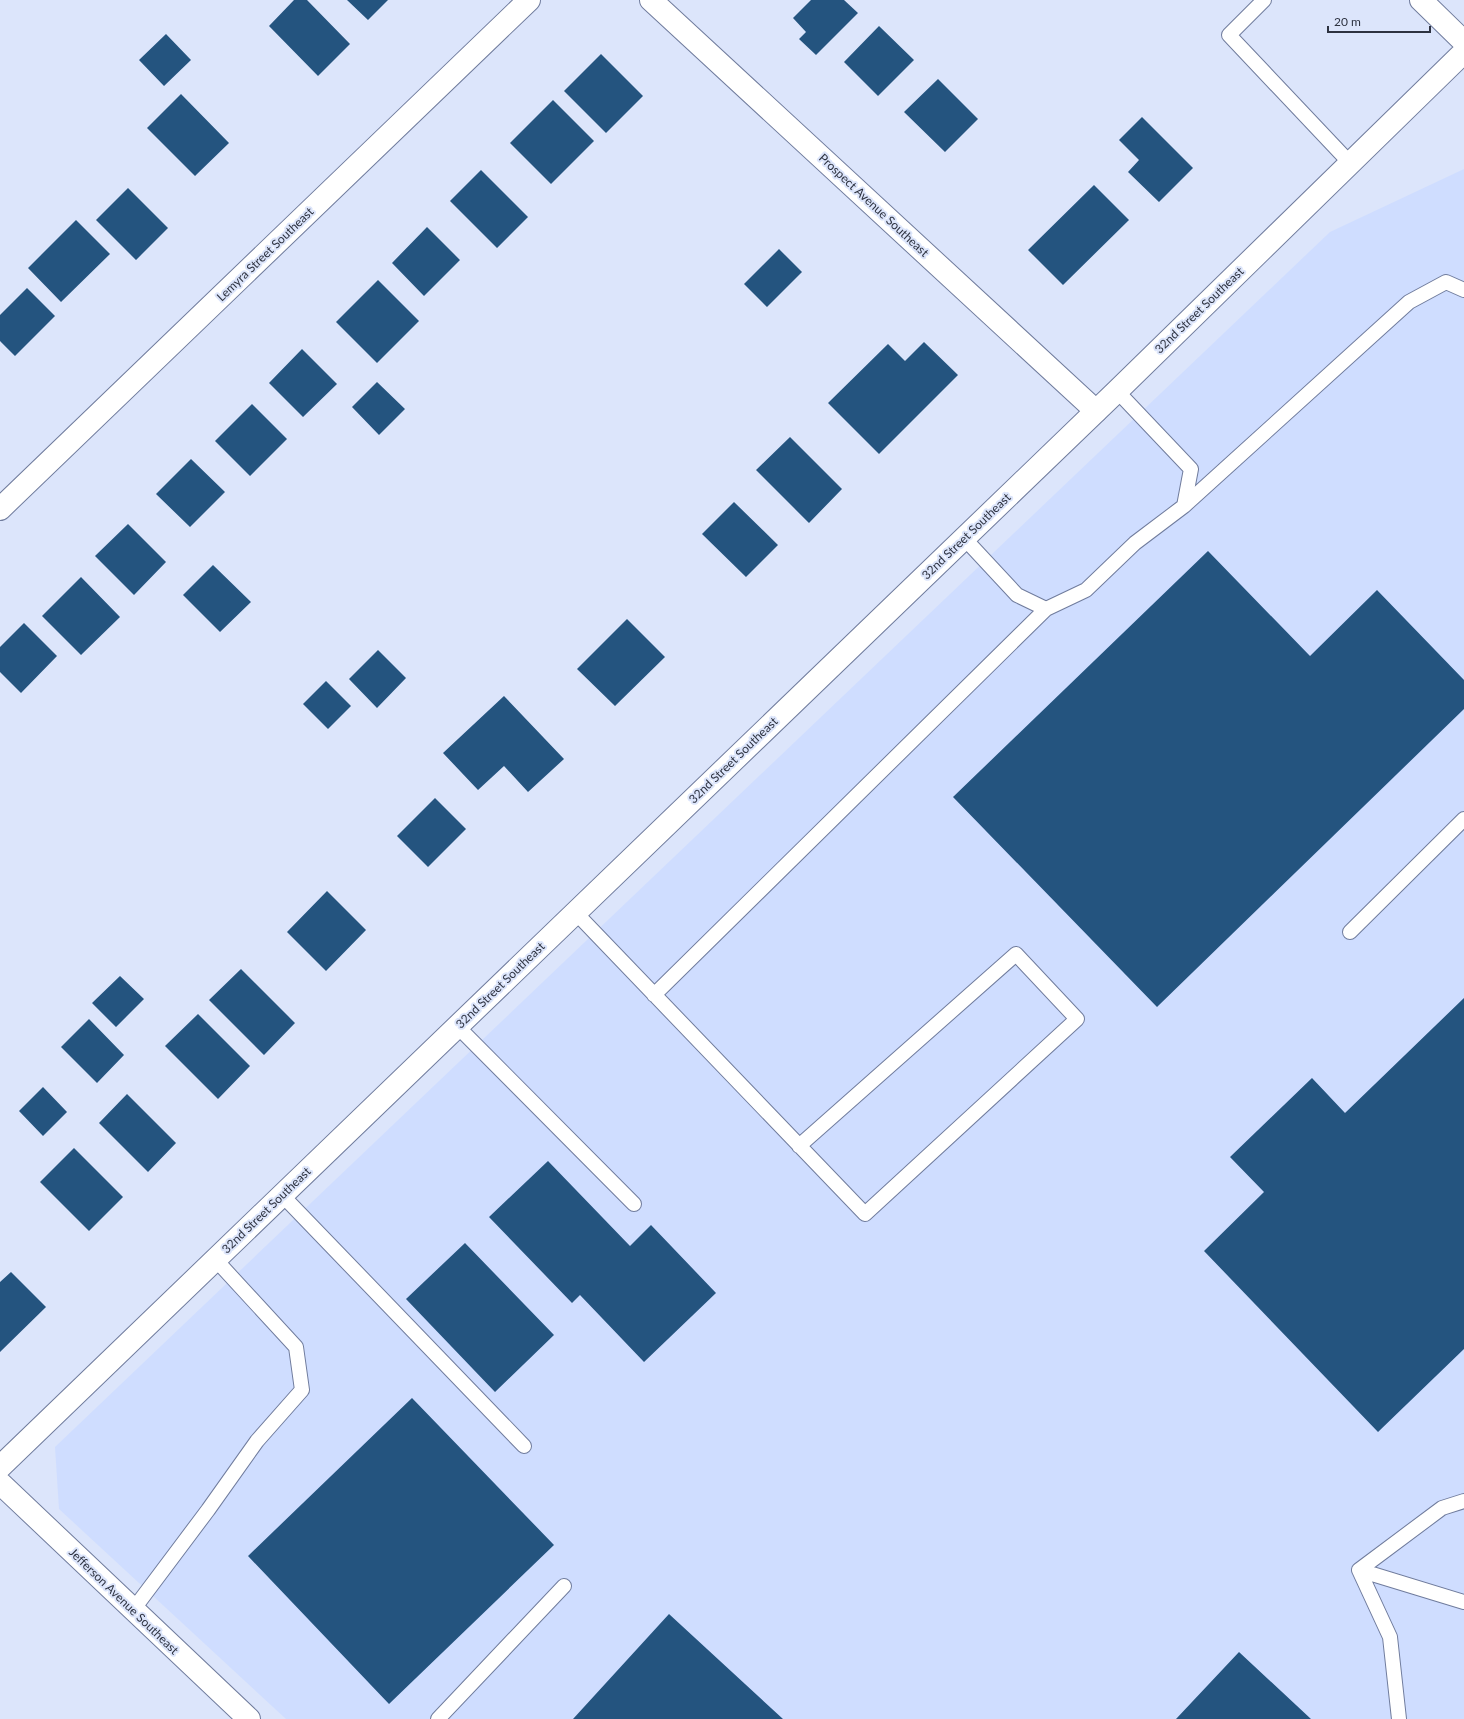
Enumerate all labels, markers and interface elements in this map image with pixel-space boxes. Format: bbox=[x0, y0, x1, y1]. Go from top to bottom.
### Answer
scale bar bbox=[1328, 8, 1430, 34]
text: 20 m bbox=[1334, 14, 1361, 29]
street label: Prospect Avenue Southeast bbox=[816, 150, 932, 260]
street label: Lemyra Street Southeast bbox=[213, 203, 317, 304]
street label: 32nd Street Southeast bbox=[1151, 263, 1247, 356]
street label: 32nd Street Southeast bbox=[918, 489, 1014, 582]
street label: 32nd Street Southeast bbox=[685, 713, 781, 806]
street label: 32nd Street Southeast bbox=[452, 938, 548, 1031]
street label: 32nd Street Southeast bbox=[218, 1163, 314, 1256]
street label: Jefferson Avenue Southeast bbox=[66, 1545, 182, 1658]

